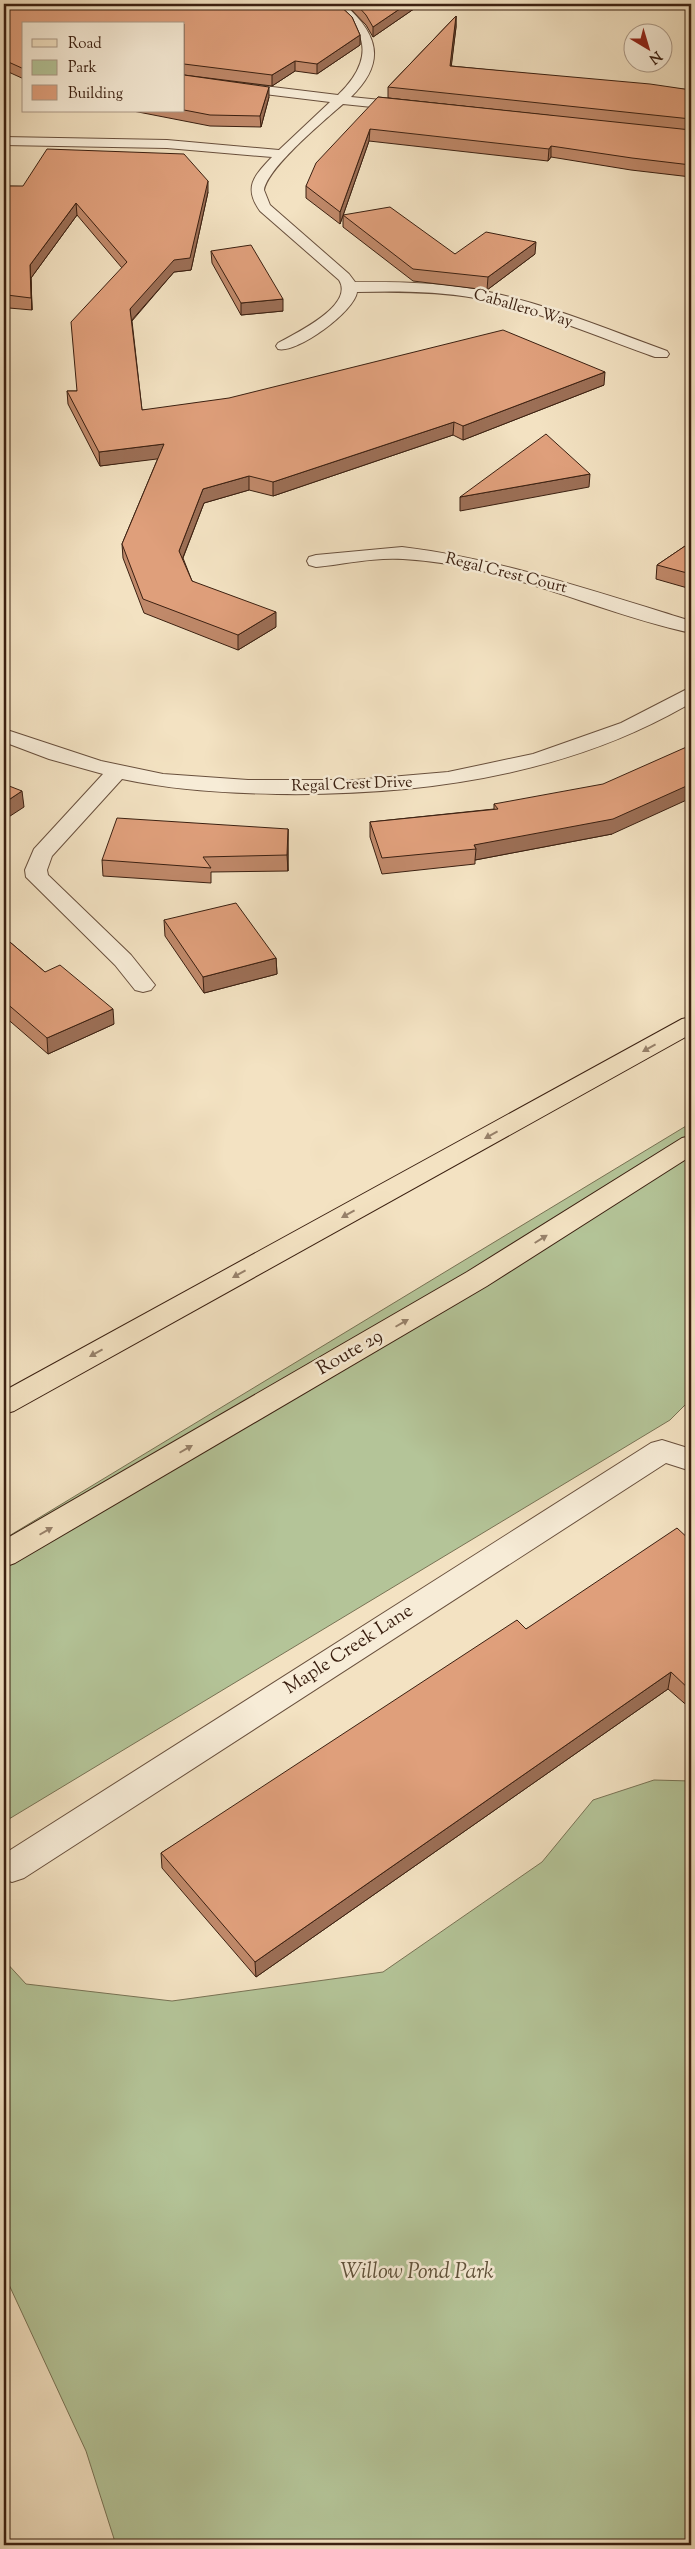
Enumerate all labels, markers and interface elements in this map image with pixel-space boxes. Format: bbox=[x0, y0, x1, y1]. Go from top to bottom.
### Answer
legend bbox=[22, 22, 185, 112]
north arrow bbox=[622, 22, 672, 72]
text: Road bbox=[68, 34, 102, 55]
text: N bbox=[644, 45, 665, 68]
text: Park bbox=[68, 58, 97, 79]
text: Building bbox=[68, 84, 123, 105]
street label: Caballero Way bbox=[471, 284, 575, 334]
street label: Regal Crest Court bbox=[443, 548, 570, 600]
street label: Regal Crest Drive bbox=[291, 771, 413, 799]
one-way arrow bbox=[642, 1044, 656, 1052]
one-way arrow bbox=[483, 1131, 498, 1139]
one-way arrow bbox=[342, 1209, 355, 1218]
one-way arrow bbox=[535, 1234, 548, 1243]
one-way arrow bbox=[232, 1270, 245, 1279]
one-way arrow bbox=[396, 1318, 409, 1327]
street label: Route 29 bbox=[312, 1323, 388, 1383]
one-way arrow bbox=[89, 1349, 104, 1357]
one-way arrow bbox=[180, 1444, 193, 1453]
one-way arrow bbox=[39, 1526, 52, 1535]
street label: Maple Creek Lane bbox=[279, 1598, 419, 1702]
park label: Willow Pond Park bbox=[340, 2257, 494, 2289]

